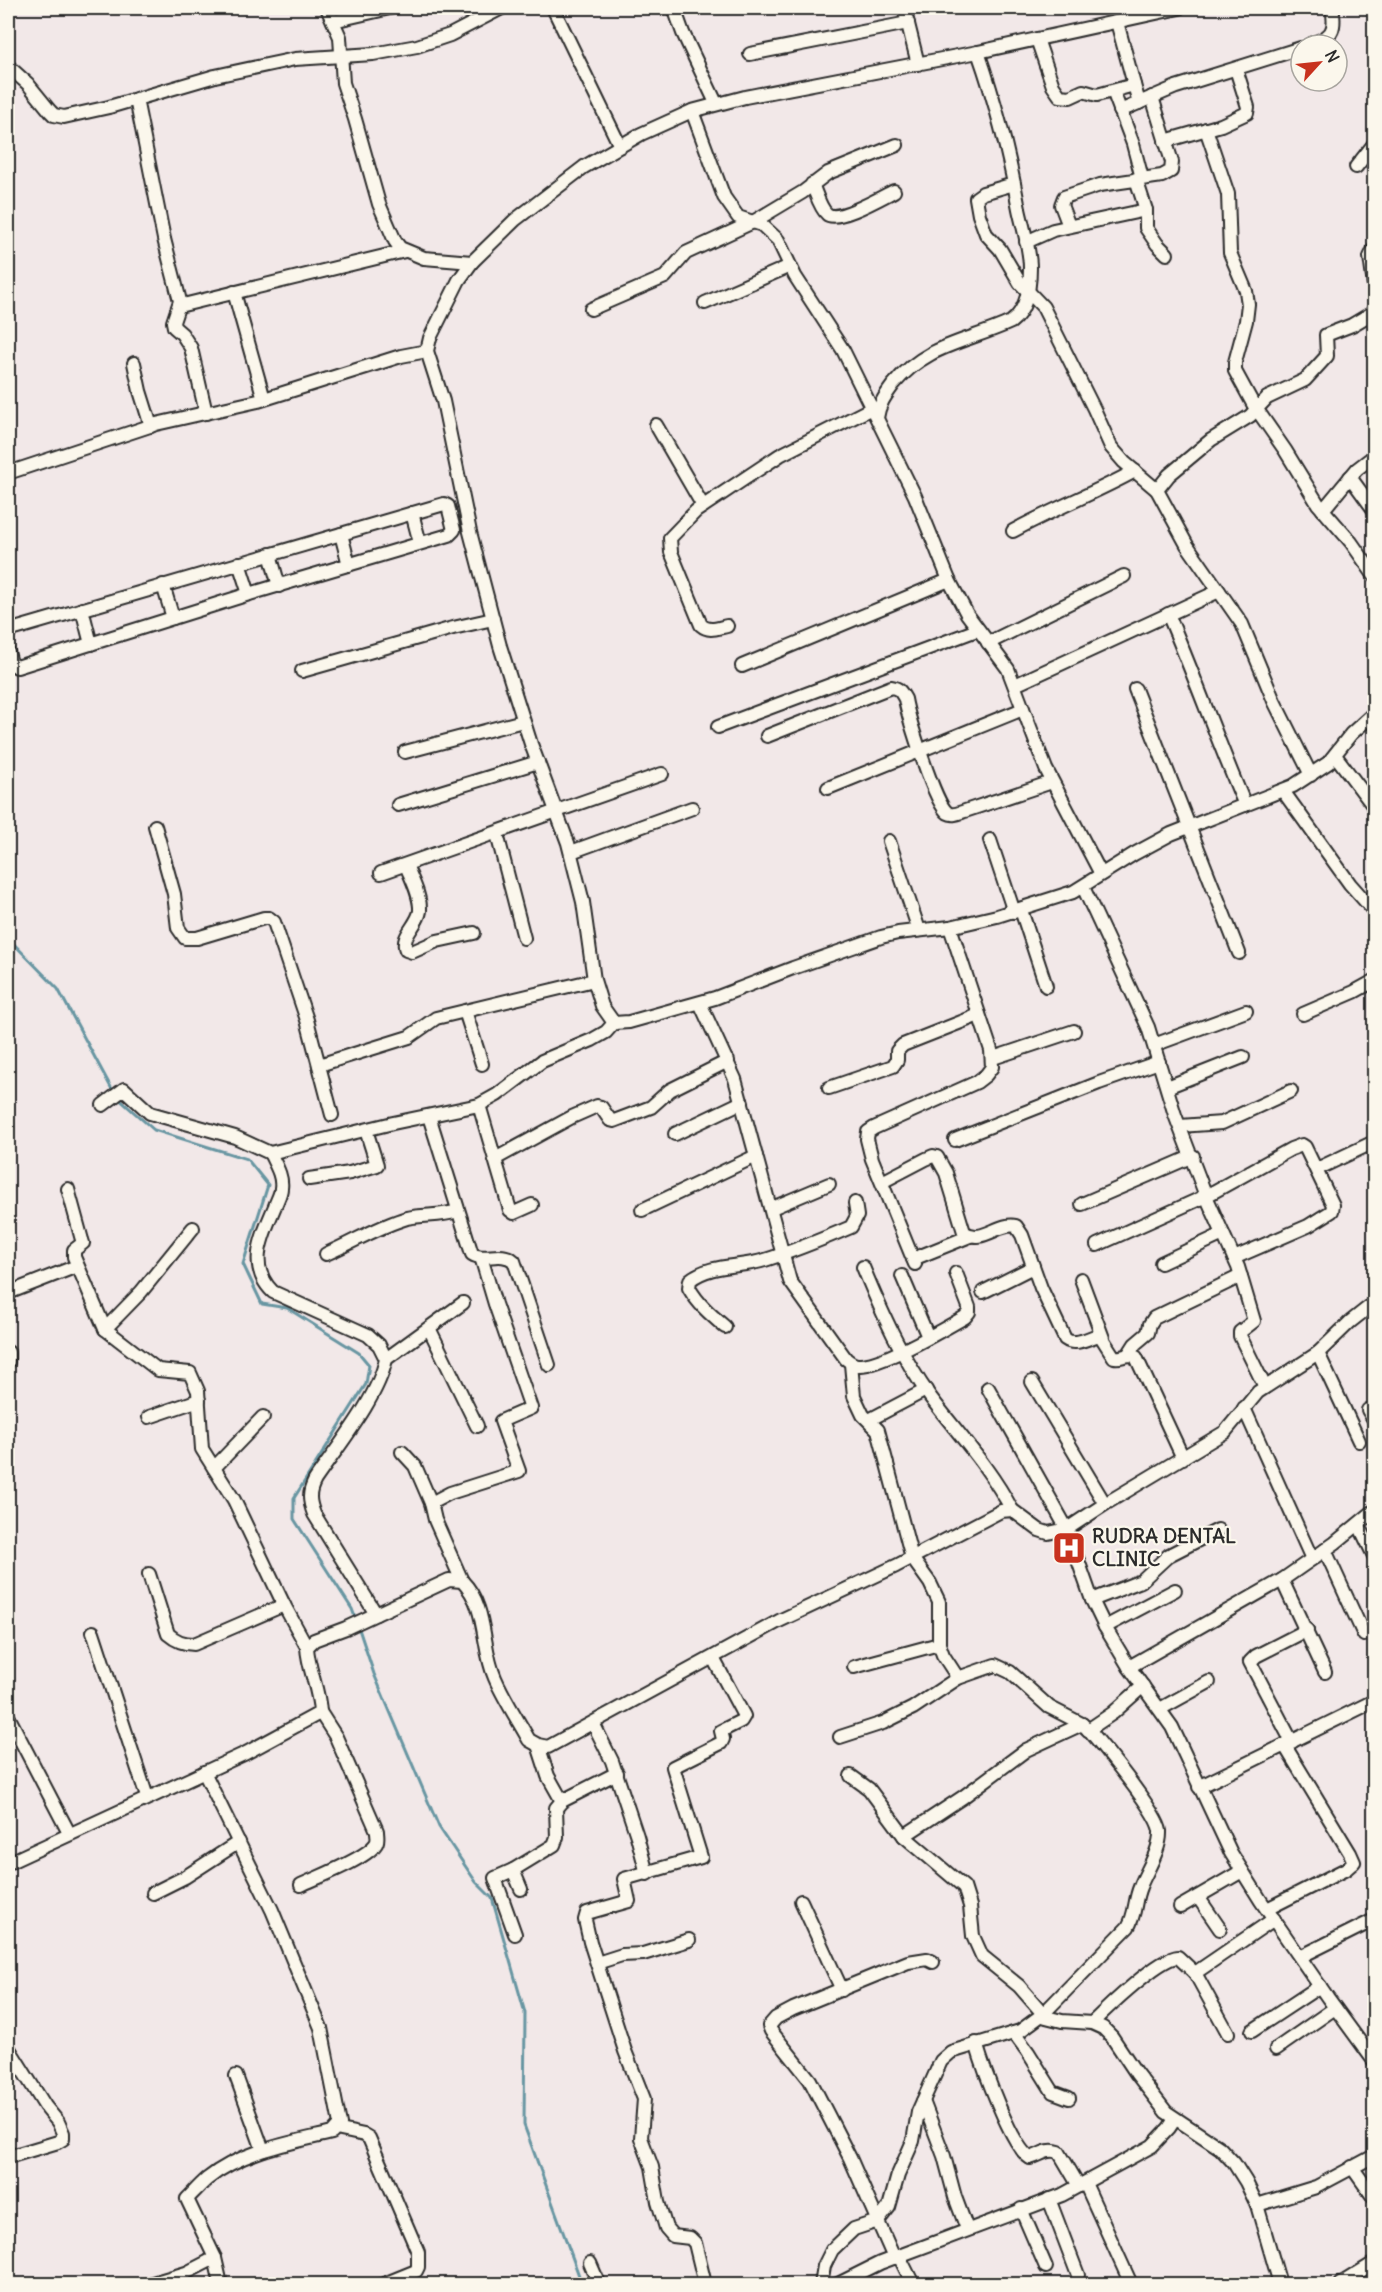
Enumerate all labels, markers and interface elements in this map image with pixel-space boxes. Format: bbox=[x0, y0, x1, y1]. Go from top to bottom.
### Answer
north arrow bbox=[1289, 33, 1349, 93]
text: N bbox=[1321, 47, 1344, 66]
place label: RUDRA DENTAL CLINIC bbox=[1092, 1523, 1236, 1571]
hospital icon: RUDRA DENTAL CLINIC bbox=[1051, 1530, 1087, 1566]

